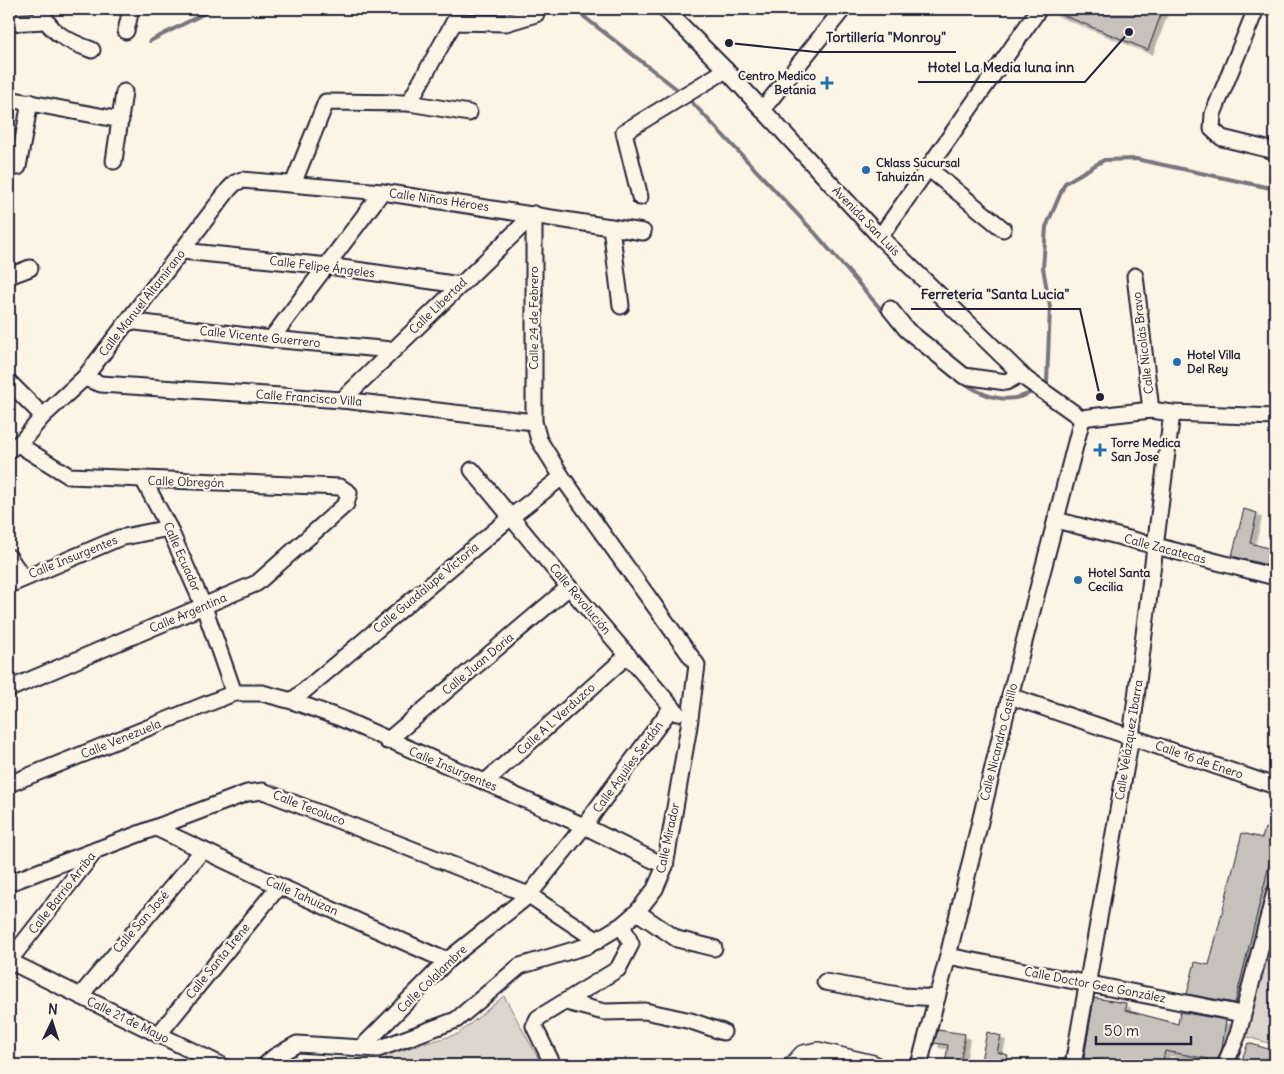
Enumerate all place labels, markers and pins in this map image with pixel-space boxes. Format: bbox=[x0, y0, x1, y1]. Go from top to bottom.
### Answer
callout: Tortillería "Monroy" bbox=[816, 23, 956, 52]
callout: Hotel La Media luna inn bbox=[918, 53, 1085, 82]
place label: Centro Medico Betania bbox=[738, 68, 816, 97]
marker: Centro Medico Betania bbox=[820, 76, 834, 90]
place label: Cklass Sucursal Tahuizán bbox=[876, 155, 960, 184]
marker: Cklass Sucursal Tahuizán bbox=[860, 164, 872, 176]
callout: Ferreteria "Santa Lucia" bbox=[911, 280, 1080, 309]
place label: Hotel Villa Del Rey bbox=[1187, 347, 1241, 377]
marker: Hotel Villa Del Rey bbox=[1171, 356, 1183, 368]
place label: Torre Medica San Jose bbox=[1111, 435, 1181, 464]
marker: Torre Medica San Jose bbox=[1093, 443, 1107, 457]
place label: Hotel Santa Cecilia bbox=[1088, 565, 1151, 594]
marker: Hotel Santa Cecilia bbox=[1072, 574, 1084, 586]

